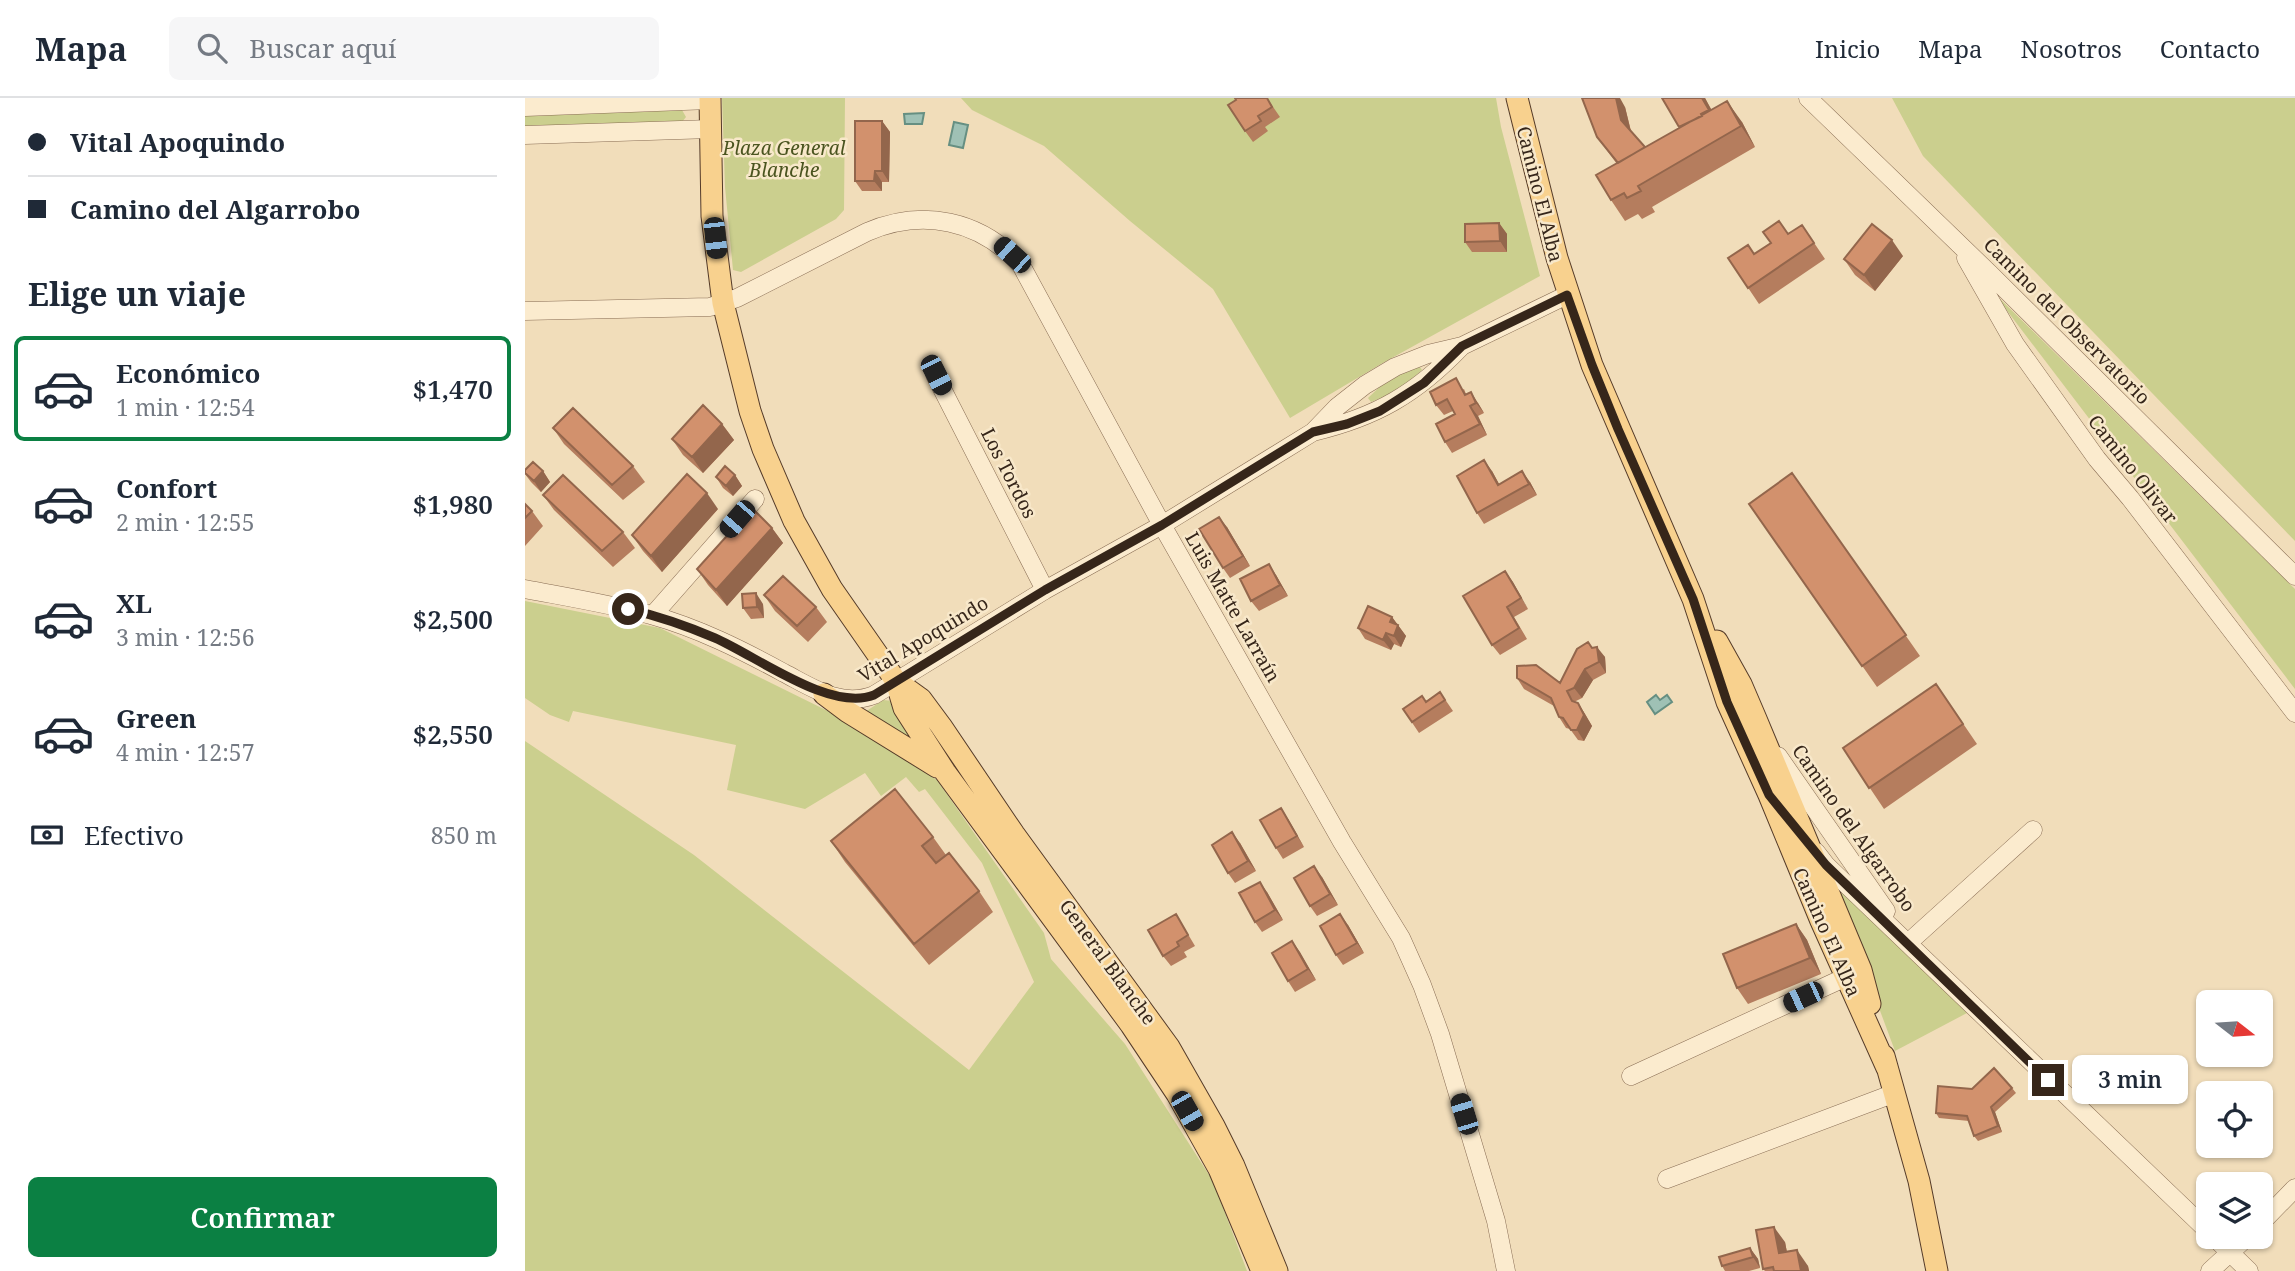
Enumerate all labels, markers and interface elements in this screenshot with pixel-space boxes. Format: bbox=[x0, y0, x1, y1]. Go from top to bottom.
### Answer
search box bbox=[169, 17, 659, 80]
text: Mapa bbox=[35, 26, 127, 71]
icon: search bbox=[193, 29, 231, 67]
text: Buscar aquí bbox=[249, 30, 396, 66]
text: Inicio bbox=[1815, 32, 1880, 65]
text: Mapa bbox=[1918, 32, 1983, 65]
text: Nosotros bbox=[2021, 32, 2122, 65]
text: Contacto bbox=[2160, 32, 2260, 65]
street label: Camino El Alba bbox=[1511, 123, 1569, 265]
text: Vital Apoquindo bbox=[70, 124, 285, 160]
park label: Plaza General Blanche bbox=[721, 135, 846, 183]
text: Camino del Algarrobo bbox=[70, 191, 360, 227]
car bbox=[703, 216, 728, 260]
street label: Camino del Observatorio bbox=[1978, 232, 2156, 410]
car bbox=[990, 233, 1035, 277]
text: Elige un viaje bbox=[28, 272, 246, 315]
car bbox=[918, 352, 955, 398]
text: Económico bbox=[116, 355, 260, 391]
icon: car bbox=[32, 357, 95, 420]
text: $1,470 bbox=[413, 371, 493, 407]
text: 1 min · 12:54 bbox=[116, 391, 254, 423]
street label: Camino Olivar bbox=[2082, 409, 2184, 529]
street label: Los Tordos bbox=[975, 423, 1043, 523]
text: Confort bbox=[116, 470, 217, 506]
icon: car bbox=[32, 472, 95, 535]
text: $1,980 bbox=[413, 486, 493, 522]
car bbox=[716, 496, 759, 542]
text: 2 min · 12:55 bbox=[116, 506, 254, 538]
street label: Luis Matte Larraín bbox=[1179, 527, 1287, 687]
text: XL bbox=[116, 585, 152, 621]
icon: car bbox=[32, 587, 95, 650]
street label: Vital Apoquindo bbox=[853, 590, 993, 688]
route start bbox=[612, 593, 644, 625]
text: $2,500 bbox=[413, 601, 493, 637]
text: 3 min · 12:56 bbox=[116, 621, 254, 653]
text: Green bbox=[116, 700, 197, 736]
icon: car bbox=[32, 702, 95, 765]
text: $2,550 bbox=[413, 716, 493, 752]
text: 4 min · 12:57 bbox=[116, 736, 254, 768]
street label: Camino del Algarrobo bbox=[1786, 739, 1922, 917]
icon: cash bbox=[28, 816, 66, 854]
text: Efectivo bbox=[84, 817, 184, 853]
text: 850 m bbox=[431, 819, 497, 851]
street label: Camino El Alba bbox=[1787, 863, 1867, 1001]
street label: General Blanche bbox=[1054, 894, 1162, 1030]
car bbox=[1780, 979, 1827, 1015]
north arrow bbox=[2196, 990, 2273, 1068]
map controls bbox=[2196, 990, 2273, 1249]
callout: 3 min bbox=[2073, 1056, 2188, 1104]
text: 3 min bbox=[2098, 1063, 2162, 1095]
route end bbox=[2032, 1064, 2064, 1096]
button: locate bbox=[2196, 1081, 2273, 1158]
car bbox=[1168, 1088, 1207, 1134]
car bbox=[1448, 1091, 1481, 1137]
button: layers bbox=[2196, 1172, 2273, 1249]
button: Confirmar bbox=[28, 1177, 497, 1257]

